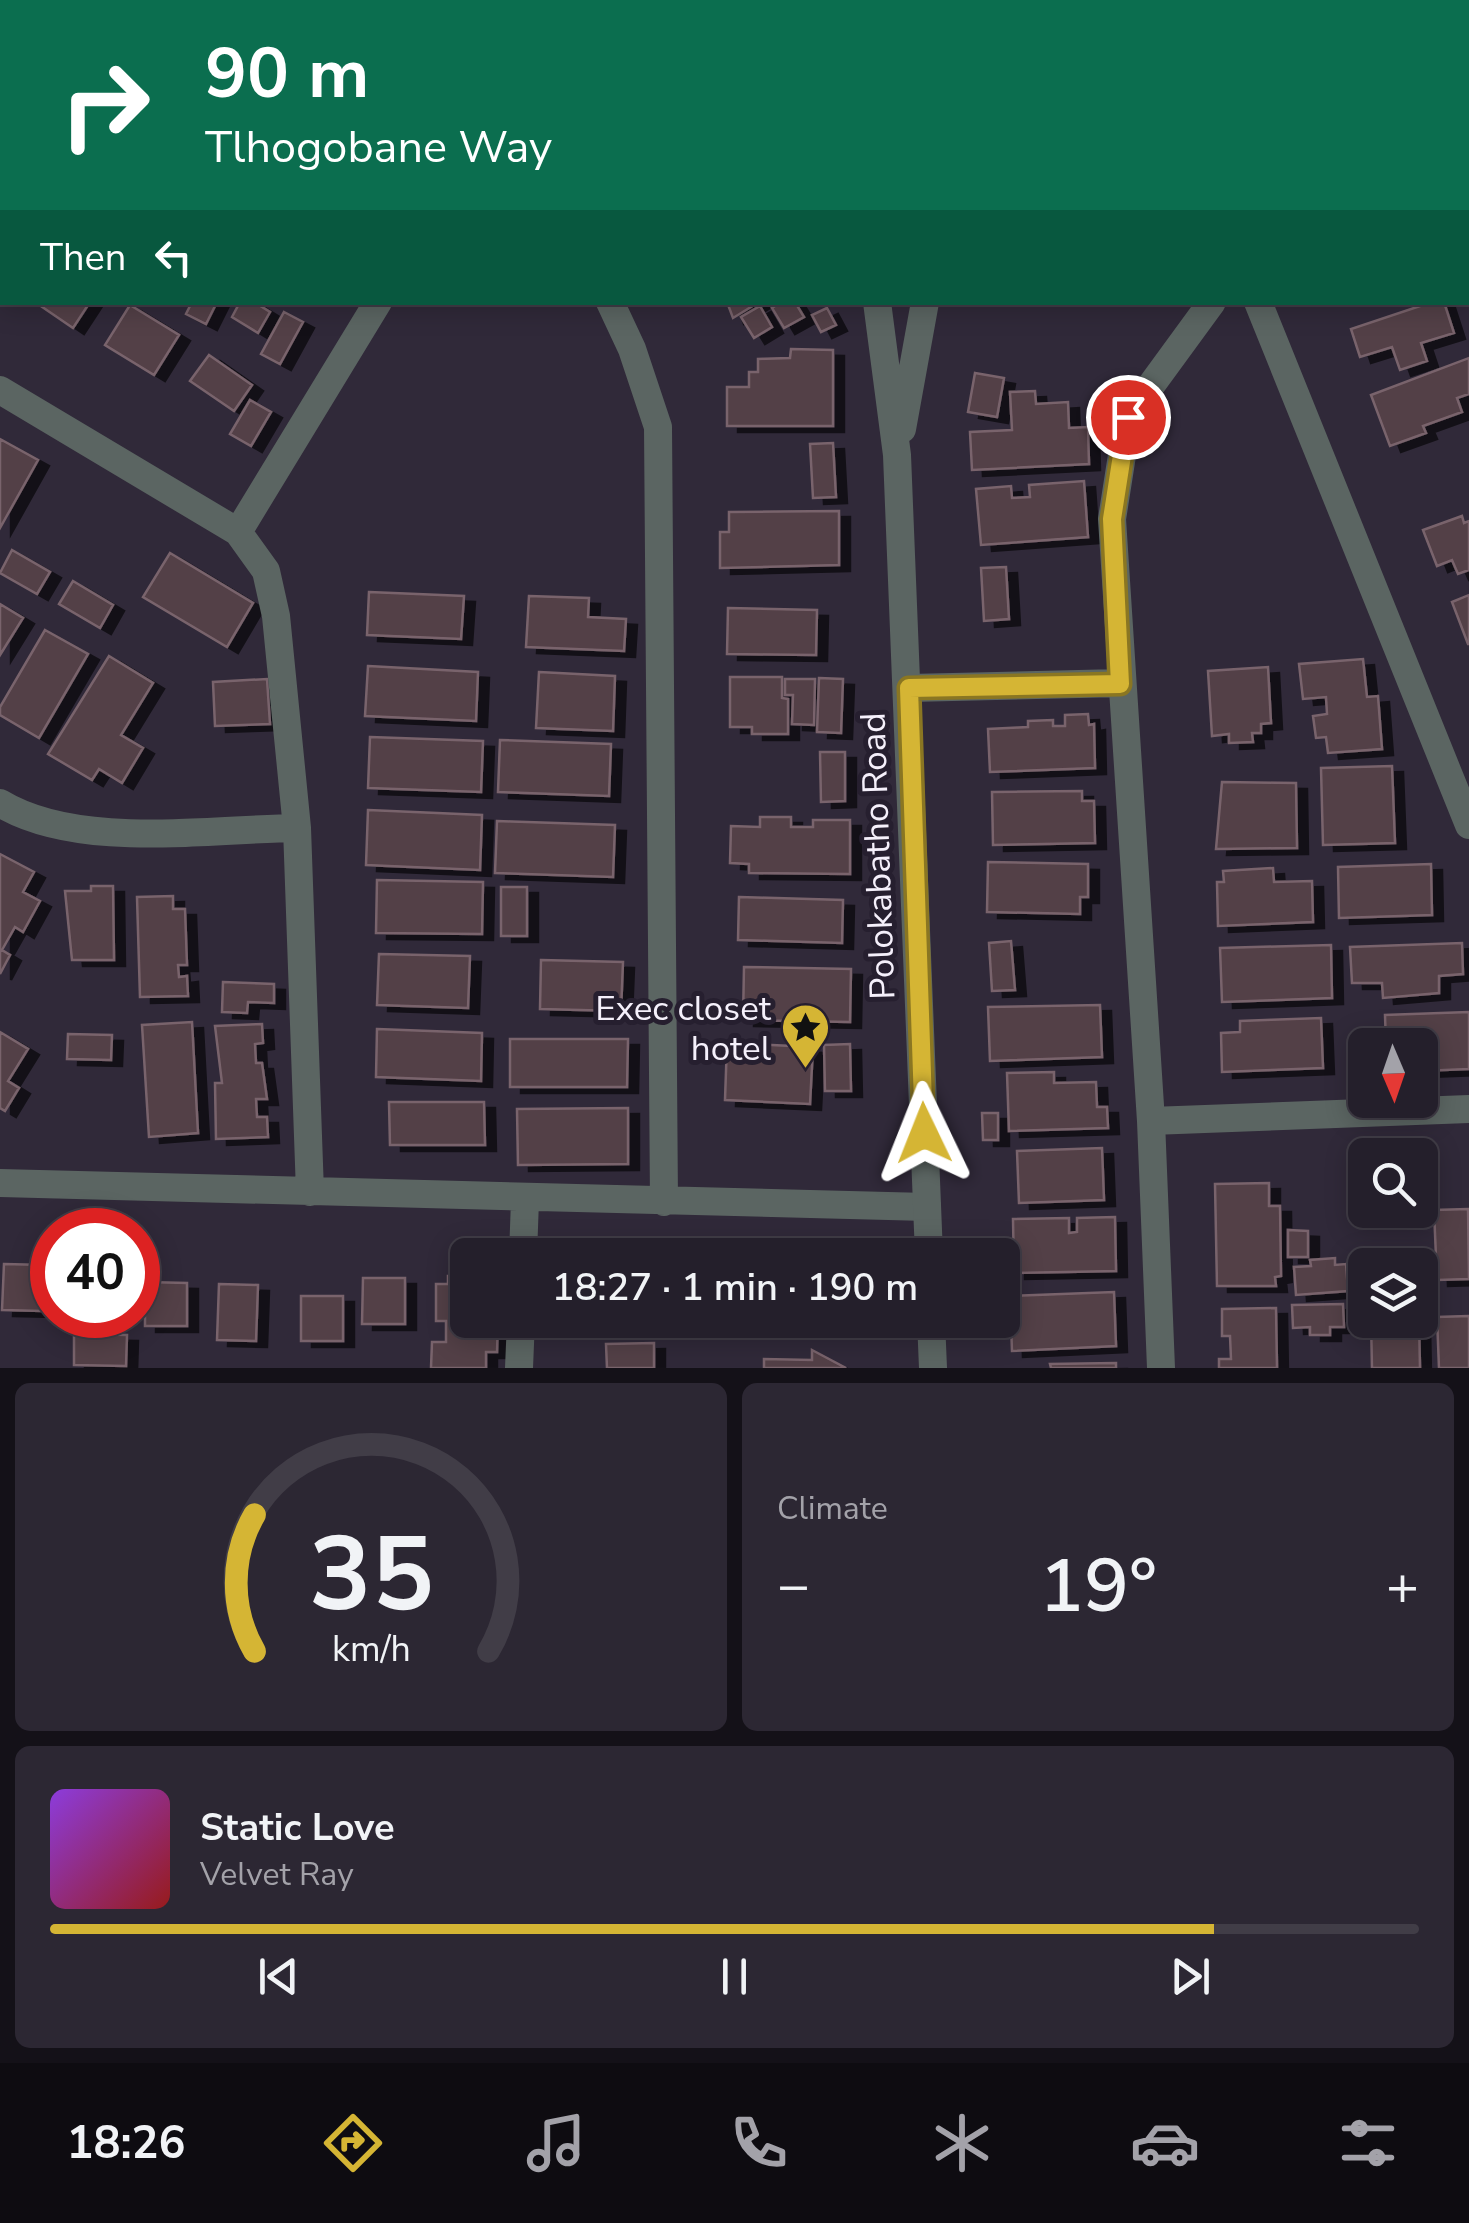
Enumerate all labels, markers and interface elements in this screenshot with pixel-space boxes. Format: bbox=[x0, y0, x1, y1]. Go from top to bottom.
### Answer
text: 90 m bbox=[205, 26, 369, 122]
icon: right bbox=[40, 40, 170, 170]
text: Tlhogobane Way bbox=[205, 117, 552, 178]
icon: left bbox=[146, 230, 201, 285]
text: Then bbox=[40, 232, 126, 283]
pin bbox=[1086, 375, 1171, 460]
icon: arrive bbox=[1101, 390, 1156, 445]
street label: Polokabatho Road bbox=[850, 712, 906, 1000]
place label: Exec closet hotel bbox=[595, 985, 772, 1072]
place icon: Exec closet hotel bbox=[780, 1002, 832, 1070]
north arrow bbox=[1348, 1028, 1438, 1118]
map controls bbox=[1348, 1028, 1438, 1338]
position arrow bbox=[872, 1081, 976, 1185]
button: search bbox=[1348, 1138, 1438, 1228]
speed limit sign: 40 bbox=[30, 1208, 160, 1338]
button: layers bbox=[1348, 1248, 1438, 1338]
text: 18:27 · 1 min · 190 m bbox=[552, 1262, 918, 1313]
text: Climate bbox=[777, 1487, 888, 1530]
text: 35 bbox=[309, 1504, 433, 1646]
text: 19° bbox=[1039, 1535, 1157, 1637]
text: − bbox=[777, 1548, 810, 1623]
text: + bbox=[1386, 1548, 1419, 1623]
text: km/h bbox=[332, 1625, 410, 1674]
text: Static Love bbox=[200, 1802, 395, 1853]
text: Velvet Ray bbox=[200, 1853, 354, 1896]
icon: previous bbox=[251, 1949, 306, 2004]
icon: pause bbox=[707, 1949, 762, 2004]
icon: next bbox=[1163, 1949, 1218, 2004]
icon: directions bbox=[318, 2108, 388, 2178]
icon: music bbox=[521, 2108, 591, 2178]
icon: phone bbox=[724, 2108, 794, 2178]
icon: climate bbox=[927, 2108, 997, 2178]
icon: car bbox=[1130, 2108, 1200, 2178]
icon: filters bbox=[1333, 2108, 1403, 2178]
text: 18:26 bbox=[66, 2113, 186, 2174]

